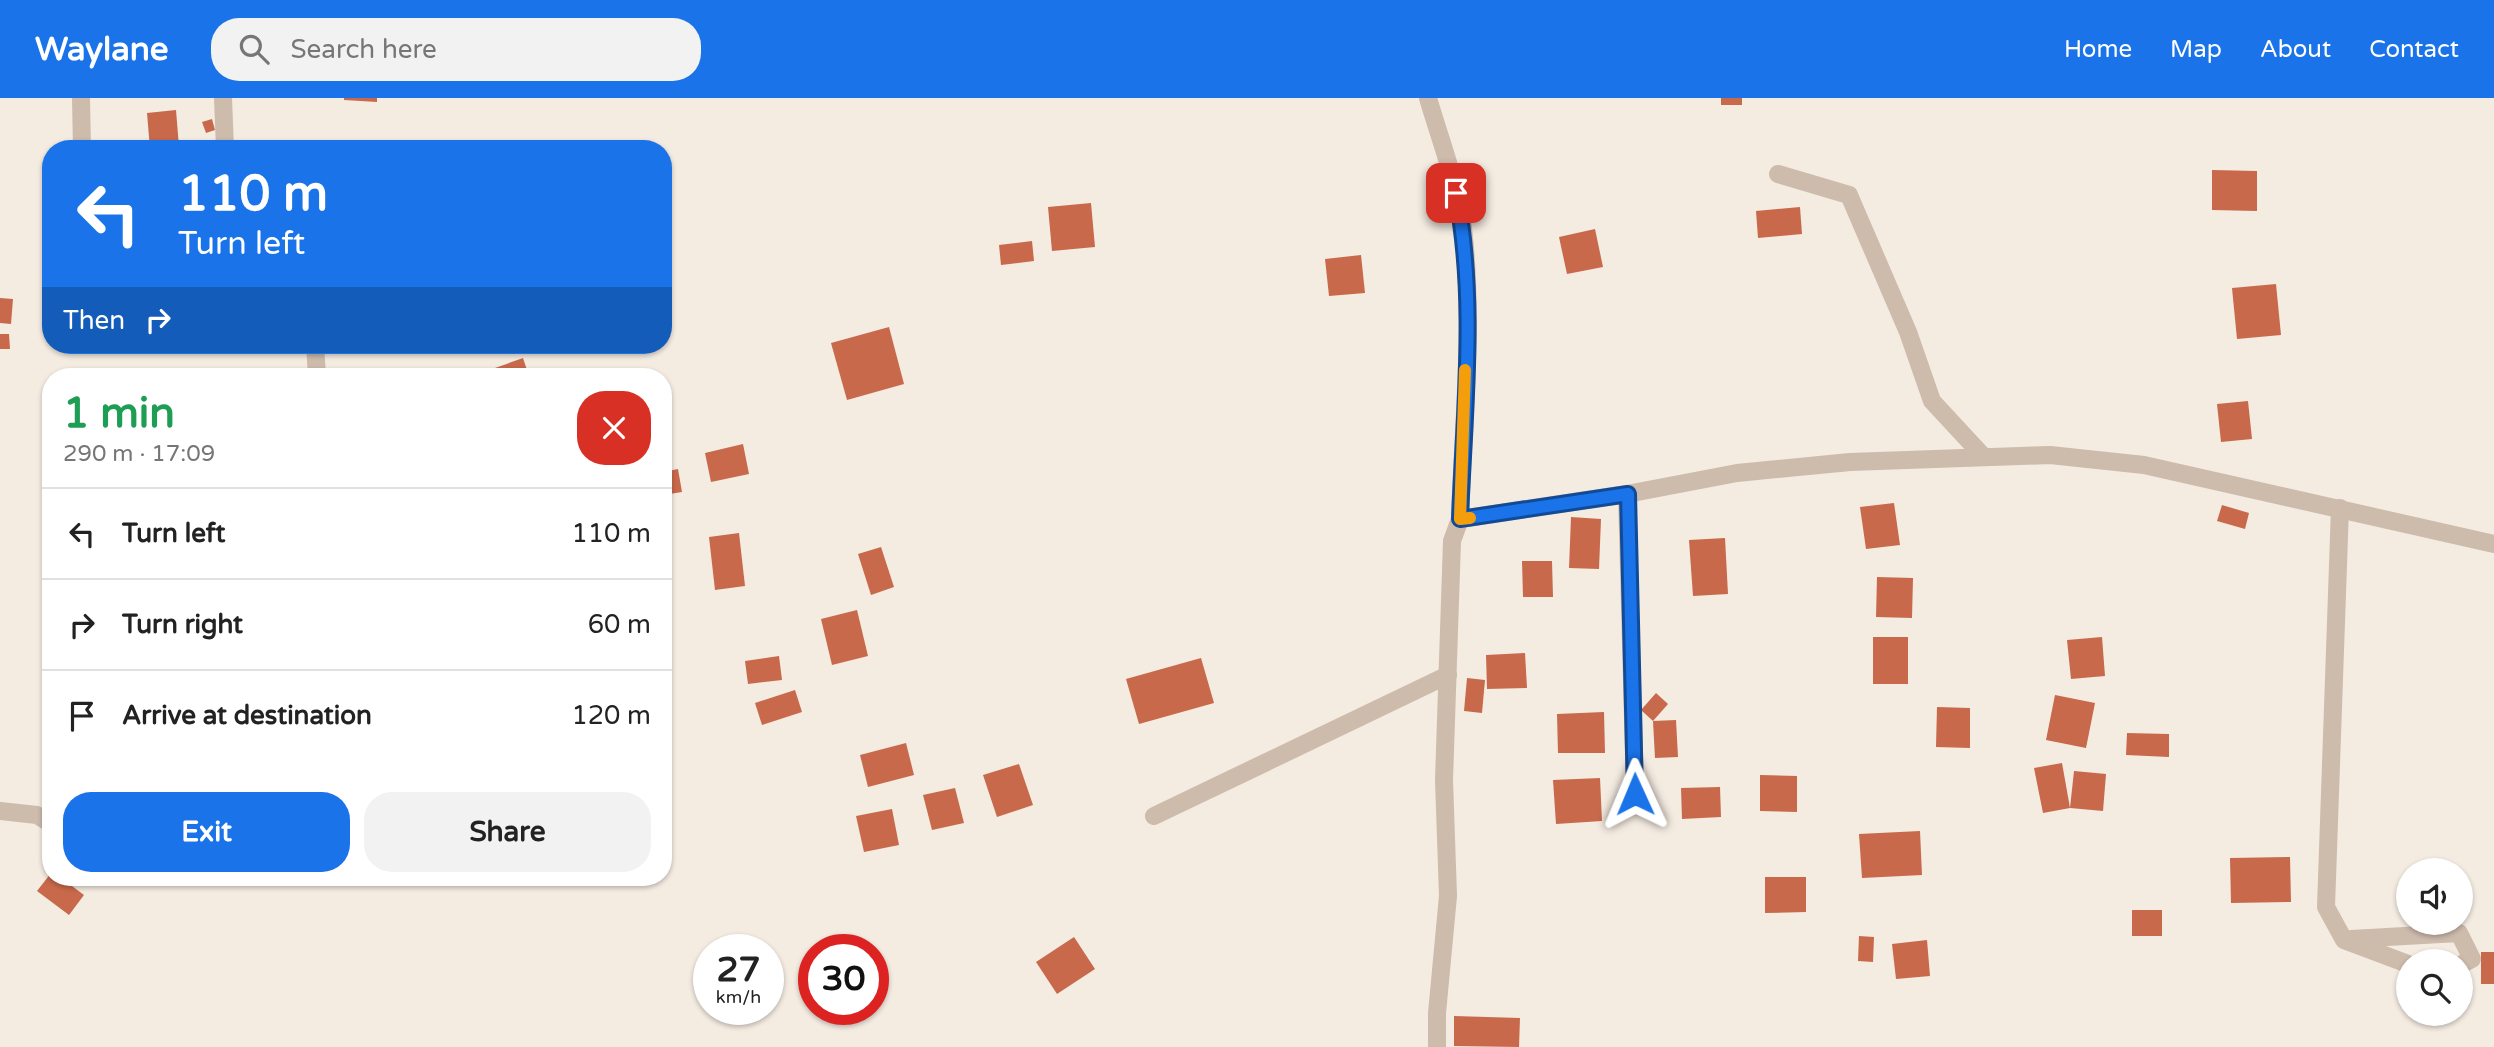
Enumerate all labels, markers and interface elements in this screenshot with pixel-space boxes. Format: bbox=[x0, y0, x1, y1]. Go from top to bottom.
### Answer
search box bbox=[211, 18, 701, 81]
text: Waylane bbox=[35, 30, 169, 69]
icon: search bbox=[235, 30, 273, 68]
text: Search here bbox=[291, 34, 437, 65]
text: Home bbox=[2064, 35, 2132, 64]
text: Map bbox=[2170, 35, 2222, 64]
text: About bbox=[2260, 35, 2331, 64]
text: Contact bbox=[2369, 35, 2459, 64]
pin bbox=[1426, 163, 1486, 223]
text: 110 m bbox=[178, 165, 328, 224]
icon: left bbox=[63, 168, 154, 259]
icon: arrive bbox=[1437, 174, 1475, 212]
text: Turn left bbox=[178, 225, 305, 263]
icon: right bbox=[139, 301, 177, 339]
text: Then bbox=[63, 305, 125, 336]
text: 1 min bbox=[63, 388, 175, 439]
button: close bbox=[577, 391, 651, 465]
text: 290 m · 17:09 bbox=[63, 440, 215, 468]
icon: left bbox=[63, 515, 101, 553]
text: Turn left bbox=[122, 518, 225, 549]
text: 110 m bbox=[571, 518, 651, 549]
icon: right bbox=[63, 606, 101, 644]
text: Turn right bbox=[122, 609, 243, 640]
text: 60 m bbox=[588, 609, 651, 640]
icon: arrive bbox=[63, 697, 101, 735]
text: Arrive at destination bbox=[122, 700, 372, 731]
text: 120 m bbox=[571, 700, 651, 731]
position arrow bbox=[1598, 757, 1672, 831]
button: Exit bbox=[63, 792, 350, 872]
button: Share bbox=[364, 792, 651, 872]
map controls bbox=[2396, 858, 2473, 1026]
button: sound bbox=[2396, 858, 2473, 935]
speed limit sign: 30 bbox=[798, 934, 889, 1025]
text: 27 bbox=[717, 949, 760, 991]
button: search bbox=[2396, 949, 2473, 1026]
text: km/h bbox=[716, 986, 761, 1008]

